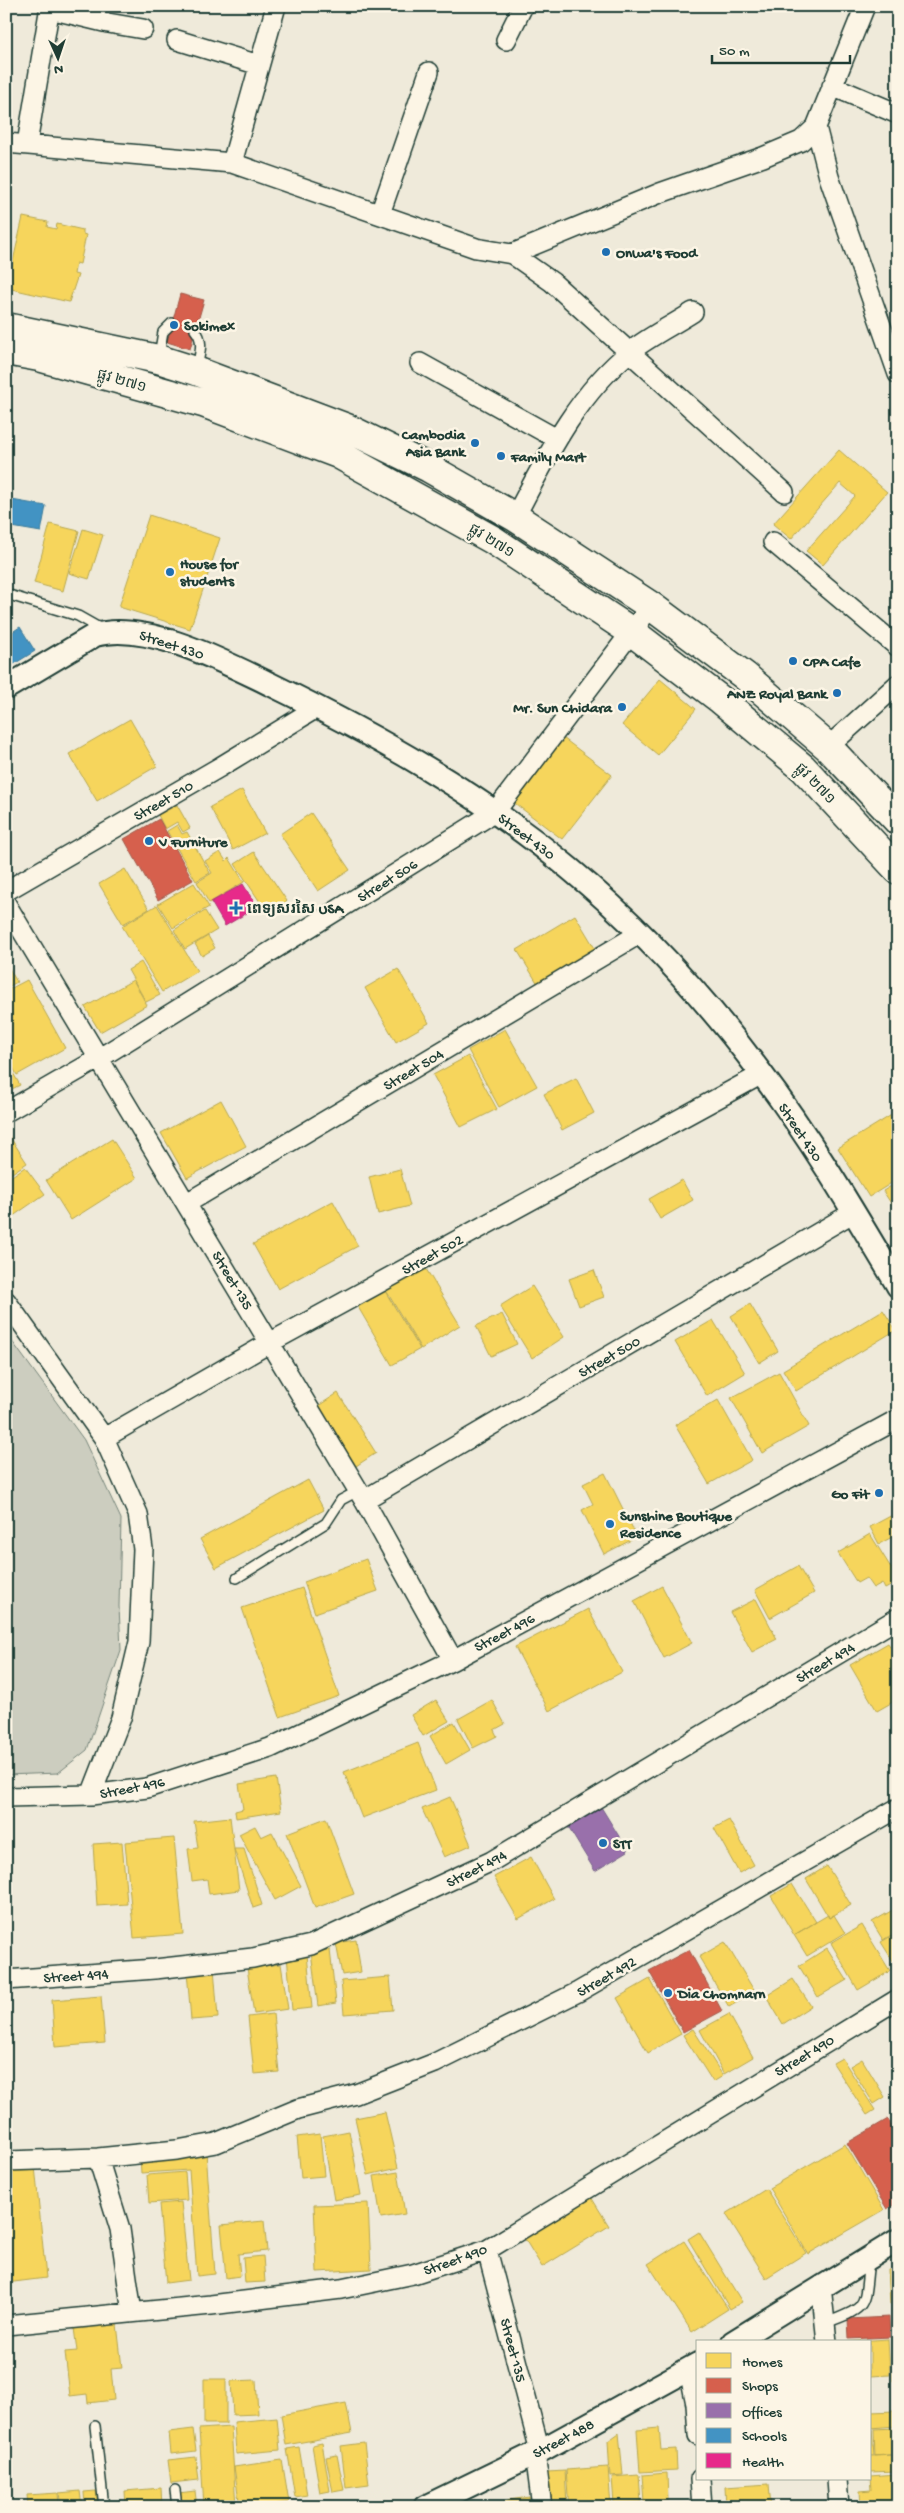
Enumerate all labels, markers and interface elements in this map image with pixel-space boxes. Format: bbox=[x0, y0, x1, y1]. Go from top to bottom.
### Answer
north arrow bbox=[32, 32, 82, 82]
scale bar bbox=[712, 32, 849, 64]
text: 50 m bbox=[719, 43, 750, 61]
text: N bbox=[54, 60, 64, 77]
place label: Onwa's Food bbox=[616, 245, 699, 263]
marker: Onwa's Food bbox=[600, 246, 612, 258]
place label: Sokimex bbox=[184, 318, 235, 336]
marker: Sokimex bbox=[168, 319, 180, 331]
street label: ផ្លូវ ២៧១ bbox=[94, 366, 148, 400]
place label: Cambodia Asia Bank bbox=[401, 427, 467, 462]
marker: Cambodia Asia Bank bbox=[469, 437, 481, 449]
place label: Family Mart bbox=[510, 449, 587, 467]
marker: Family Mart bbox=[495, 450, 507, 462]
street label: ផ្លូវ ២៧១ bbox=[463, 521, 517, 565]
place label: House for students bbox=[180, 556, 240, 591]
marker: House for students bbox=[164, 566, 176, 578]
street label: Street 430 bbox=[137, 627, 206, 665]
place label: CPA Cafe bbox=[802, 654, 862, 672]
marker: CPA Cafe bbox=[787, 655, 799, 667]
place label: ANZ Royal Bank bbox=[726, 686, 829, 704]
marker: ANZ Royal Bank bbox=[831, 687, 843, 699]
place label: Mr. Sun Chidara bbox=[513, 700, 613, 718]
marker: Mr. Sun Chidara bbox=[616, 701, 628, 713]
street label: ផ្លូវ ២៧១ bbox=[789, 760, 839, 810]
street label: Street 510 bbox=[131, 777, 198, 826]
street label: Street 430 bbox=[494, 810, 558, 865]
place label: V Furniture bbox=[158, 834, 229, 852]
marker: V Furniture bbox=[143, 835, 155, 847]
street label: Street 506 bbox=[355, 856, 422, 907]
place label: ពេទ្យសរសៃ USA bbox=[247, 899, 344, 919]
marker: ពេទ្យសរសៃ USA bbox=[229, 901, 243, 915]
street label: Street 504 bbox=[381, 1046, 447, 1096]
street label: Street 430 bbox=[773, 1100, 826, 1166]
street label: Street 502 bbox=[399, 1232, 467, 1280]
street label: Street 135 bbox=[207, 1248, 256, 1314]
street label: Street 500 bbox=[576, 1333, 645, 1383]
place label: Go Fit bbox=[831, 1486, 871, 1504]
marker: Go Fit bbox=[873, 1487, 885, 1499]
place label: Sunshine Boutique Residence bbox=[619, 1508, 733, 1543]
marker: Sunshine Boutique Residence bbox=[604, 1518, 616, 1530]
street label: Street 496 bbox=[472, 1610, 539, 1657]
street label: Street 494 bbox=[793, 1639, 859, 1688]
street label: Street 496 bbox=[98, 1774, 167, 1804]
place label: STT bbox=[613, 1836, 633, 1854]
marker: STT bbox=[597, 1837, 609, 1849]
street label: Street 494 bbox=[444, 1847, 510, 1893]
street label: Street 492 bbox=[574, 1954, 640, 2002]
street label: Street 494 bbox=[43, 1966, 109, 1988]
place label: Dia Chomnarn bbox=[676, 1986, 766, 2004]
marker: Dia Chomnarn bbox=[662, 1987, 674, 1999]
street label: Street 490 bbox=[772, 2032, 839, 2082]
street label: Street 490 bbox=[421, 2241, 491, 2281]
street label: Street 135 bbox=[495, 2317, 529, 2384]
legend bbox=[696, 2340, 872, 2480]
text: Homes bbox=[742, 2354, 783, 2372]
text: Shops bbox=[742, 2378, 778, 2396]
text: Offices bbox=[742, 2404, 782, 2422]
street label: Street 488 bbox=[530, 2416, 598, 2463]
text: Schools bbox=[742, 2428, 787, 2446]
text: Health bbox=[742, 2454, 784, 2472]

